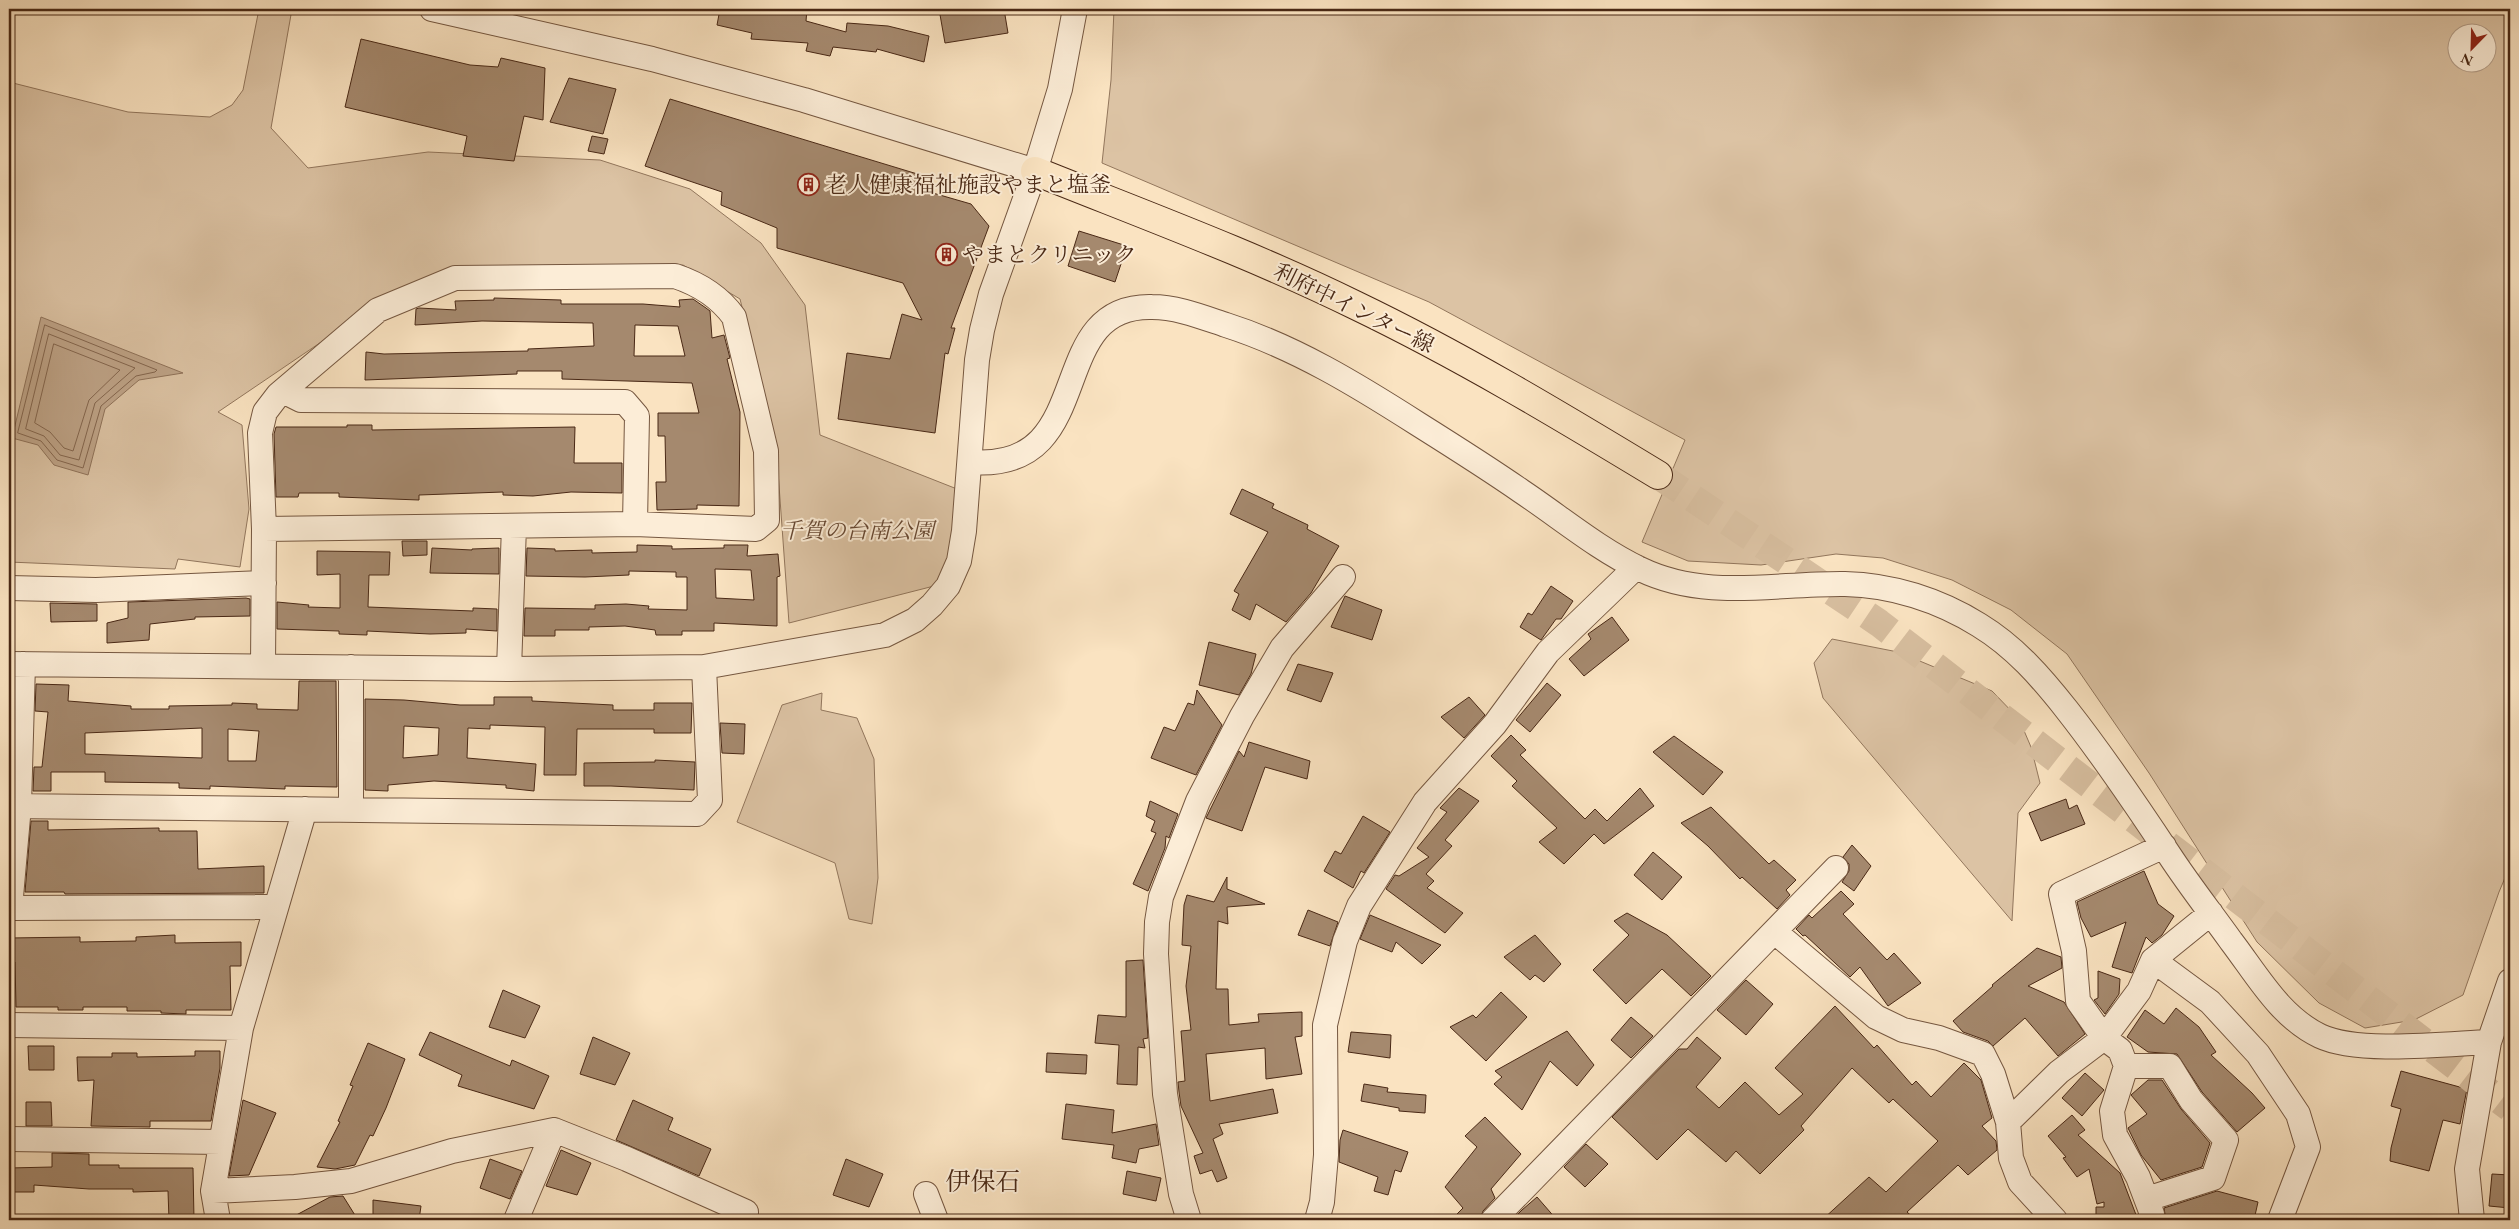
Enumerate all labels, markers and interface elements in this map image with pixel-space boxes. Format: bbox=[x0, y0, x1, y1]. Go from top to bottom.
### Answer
north arrow bbox=[2446, 22, 2496, 72]
text: N bbox=[2458, 49, 2476, 70]
place label: 老人健康福祉施設やまと塩釜 bbox=[825, 170, 1111, 199]
building icon: 老人健康福祉施設やまと塩釜 bbox=[797, 172, 821, 196]
place label: やまとクリニック bbox=[962, 240, 1137, 269]
building icon: やまとクリニック bbox=[934, 242, 958, 266]
street label: 利府中インター線 bbox=[1269, 257, 1439, 359]
park label: 千賀の台南公園 bbox=[780, 516, 937, 545]
district label: 伊保石 bbox=[945, 1165, 1021, 1197]

